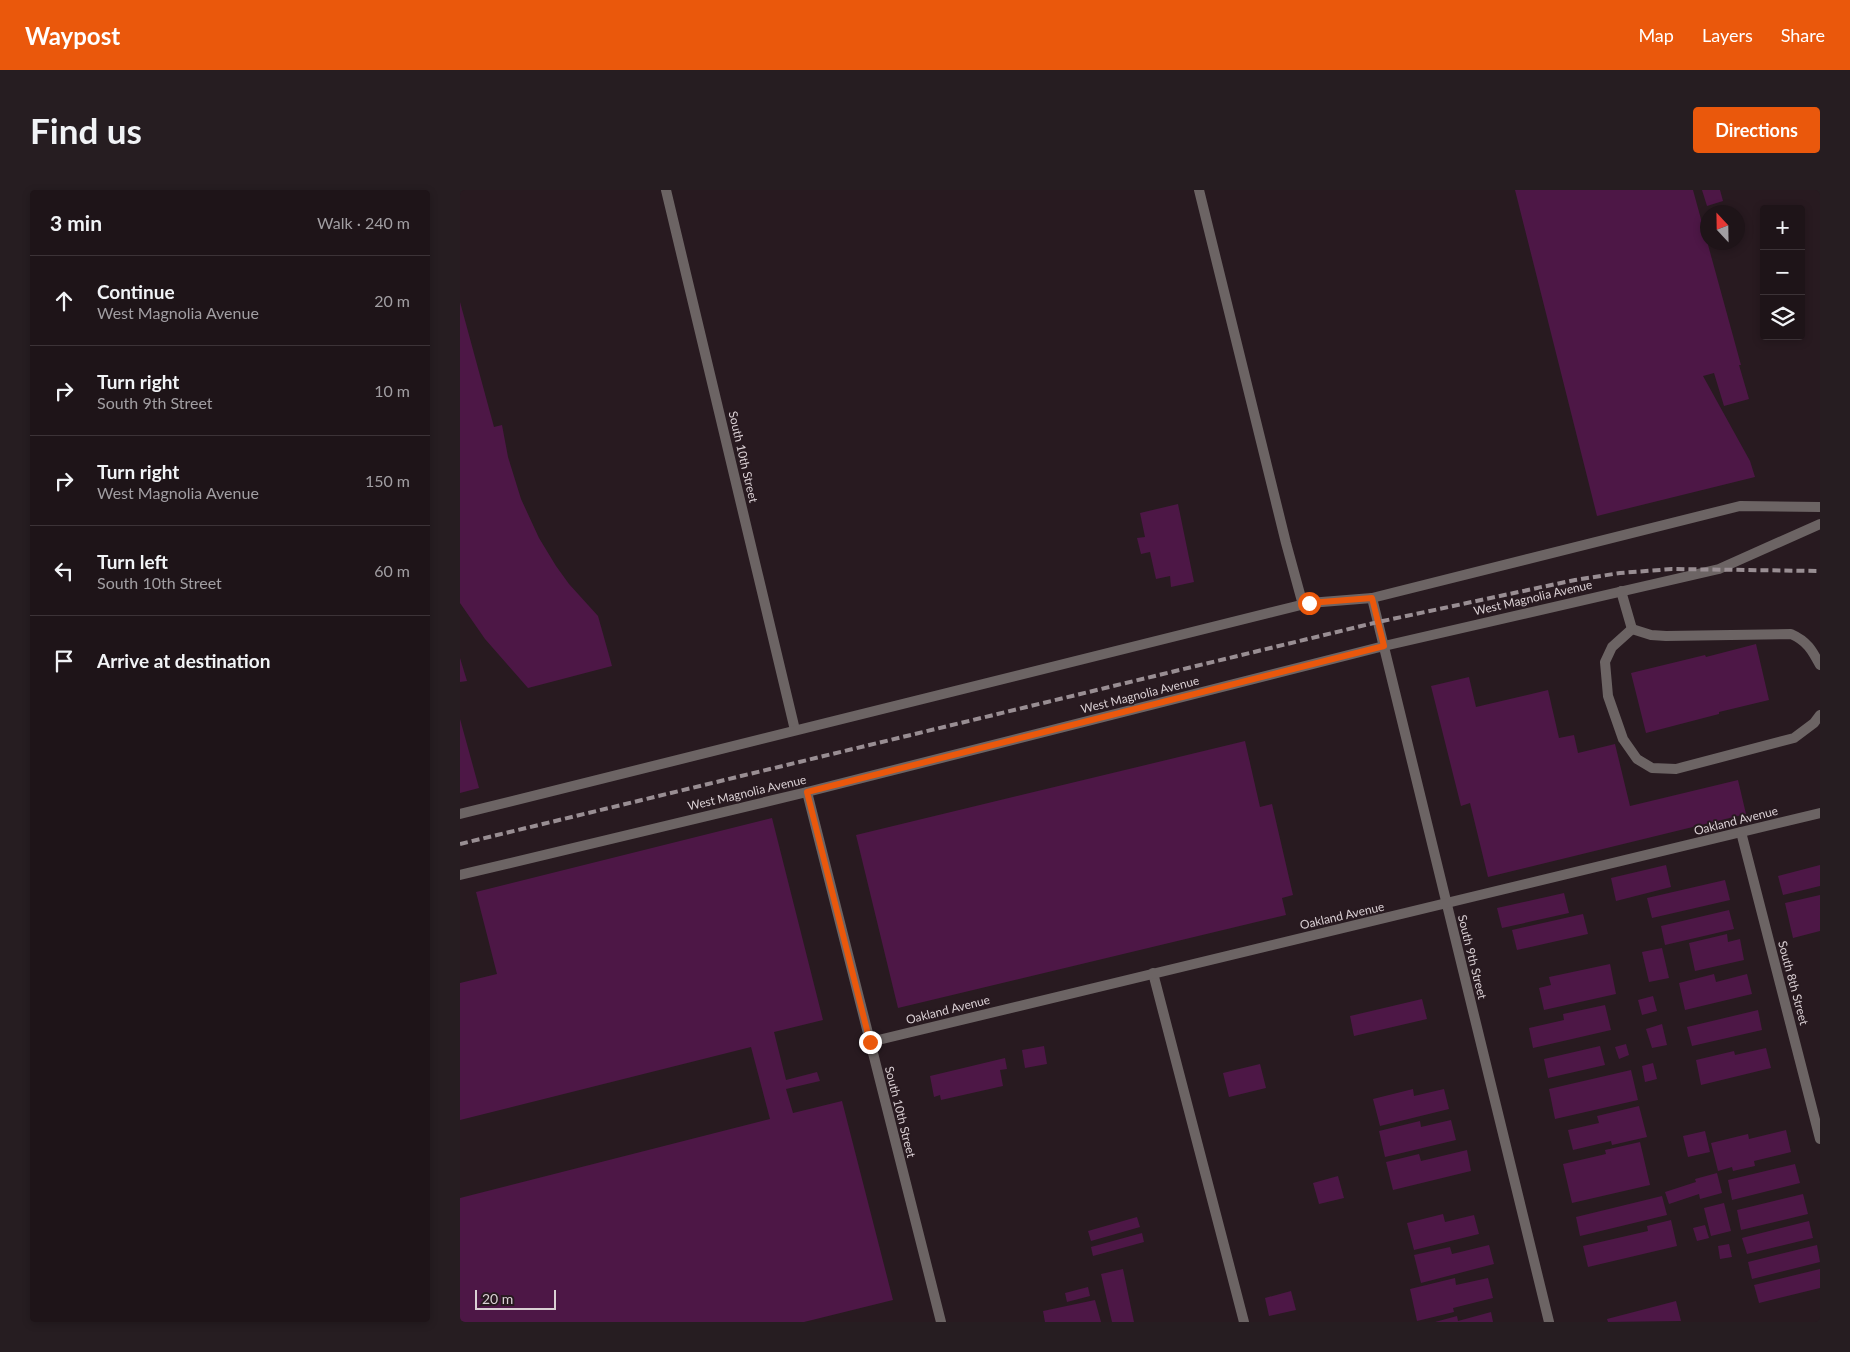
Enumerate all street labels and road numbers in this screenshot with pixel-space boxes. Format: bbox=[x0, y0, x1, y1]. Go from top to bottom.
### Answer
street label: South 10th Street bbox=[726, 410, 761, 505]
street label: West Magnolia Avenue bbox=[1472, 577, 1594, 618]
street label: West Magnolia Avenue bbox=[1079, 673, 1201, 716]
street label: West Magnolia Avenue bbox=[686, 772, 808, 813]
street label: Oakland Avenue bbox=[1692, 803, 1779, 838]
street label: Oakland Avenue bbox=[1298, 899, 1386, 933]
street label: South 9th Street bbox=[1455, 913, 1490, 1001]
street label: South 8th Street bbox=[1775, 939, 1812, 1027]
street label: Oakland Avenue bbox=[904, 992, 991, 1027]
street label: South 10th Street bbox=[882, 1065, 919, 1160]

